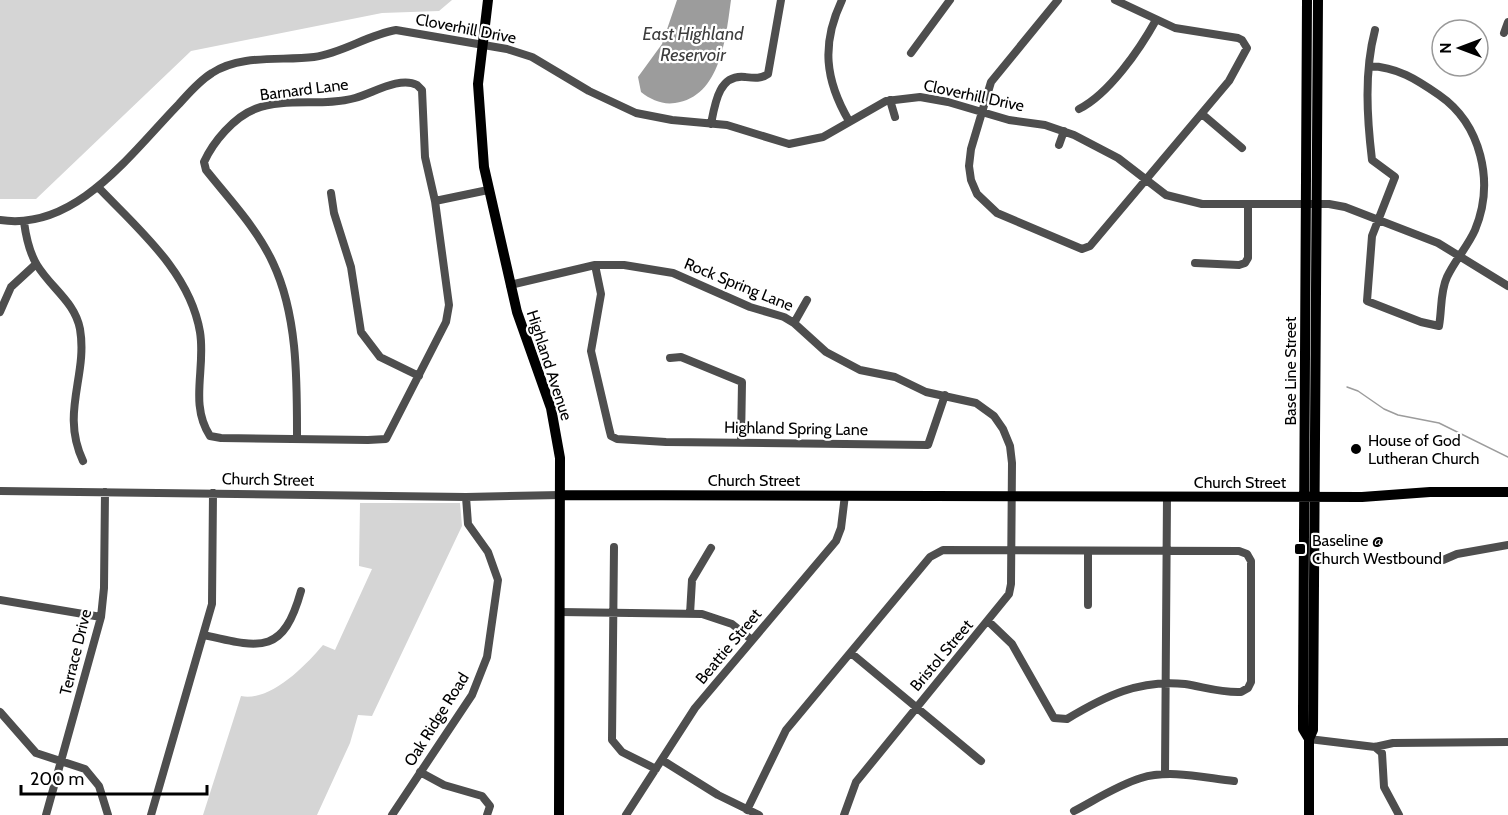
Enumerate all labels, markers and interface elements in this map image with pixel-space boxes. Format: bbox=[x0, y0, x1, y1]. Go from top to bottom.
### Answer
street label: Cloverhill Drive bbox=[414, 9, 518, 48]
north arrow bbox=[1430, 18, 1490, 78]
water label: East Highland Reservoir bbox=[642, 23, 744, 66]
text: N bbox=[1436, 42, 1455, 54]
street label: Barnard Lane bbox=[259, 75, 349, 104]
street label: Cloverhill Drive bbox=[922, 76, 1026, 115]
street label: Rock Spring Lane bbox=[681, 254, 796, 315]
street label: Highland Avenue bbox=[523, 308, 576, 423]
street label: Base Line Street bbox=[1281, 316, 1300, 425]
street label: Highland Spring Lane bbox=[724, 418, 868, 439]
place label: House of God Lutheran Church bbox=[1368, 431, 1479, 468]
marker: House of God Lutheran Church bbox=[1349, 442, 1363, 456]
street label: Church Street bbox=[222, 469, 315, 490]
street label: Church Street bbox=[708, 471, 801, 490]
street label: Church Street bbox=[1194, 473, 1287, 492]
place label: Baseline @ Church Westbound bbox=[1312, 531, 1442, 568]
marker: Baseline @ Church Westbound bbox=[1293, 542, 1307, 556]
street label: Beattie Street bbox=[691, 604, 766, 688]
street label: Terrace Drive bbox=[56, 607, 95, 697]
street label: Bristol Street bbox=[906, 615, 977, 695]
street label: Oak Ridge Road bbox=[400, 669, 473, 770]
scale bar bbox=[21, 758, 207, 796]
text: 200 m bbox=[30, 768, 84, 790]

